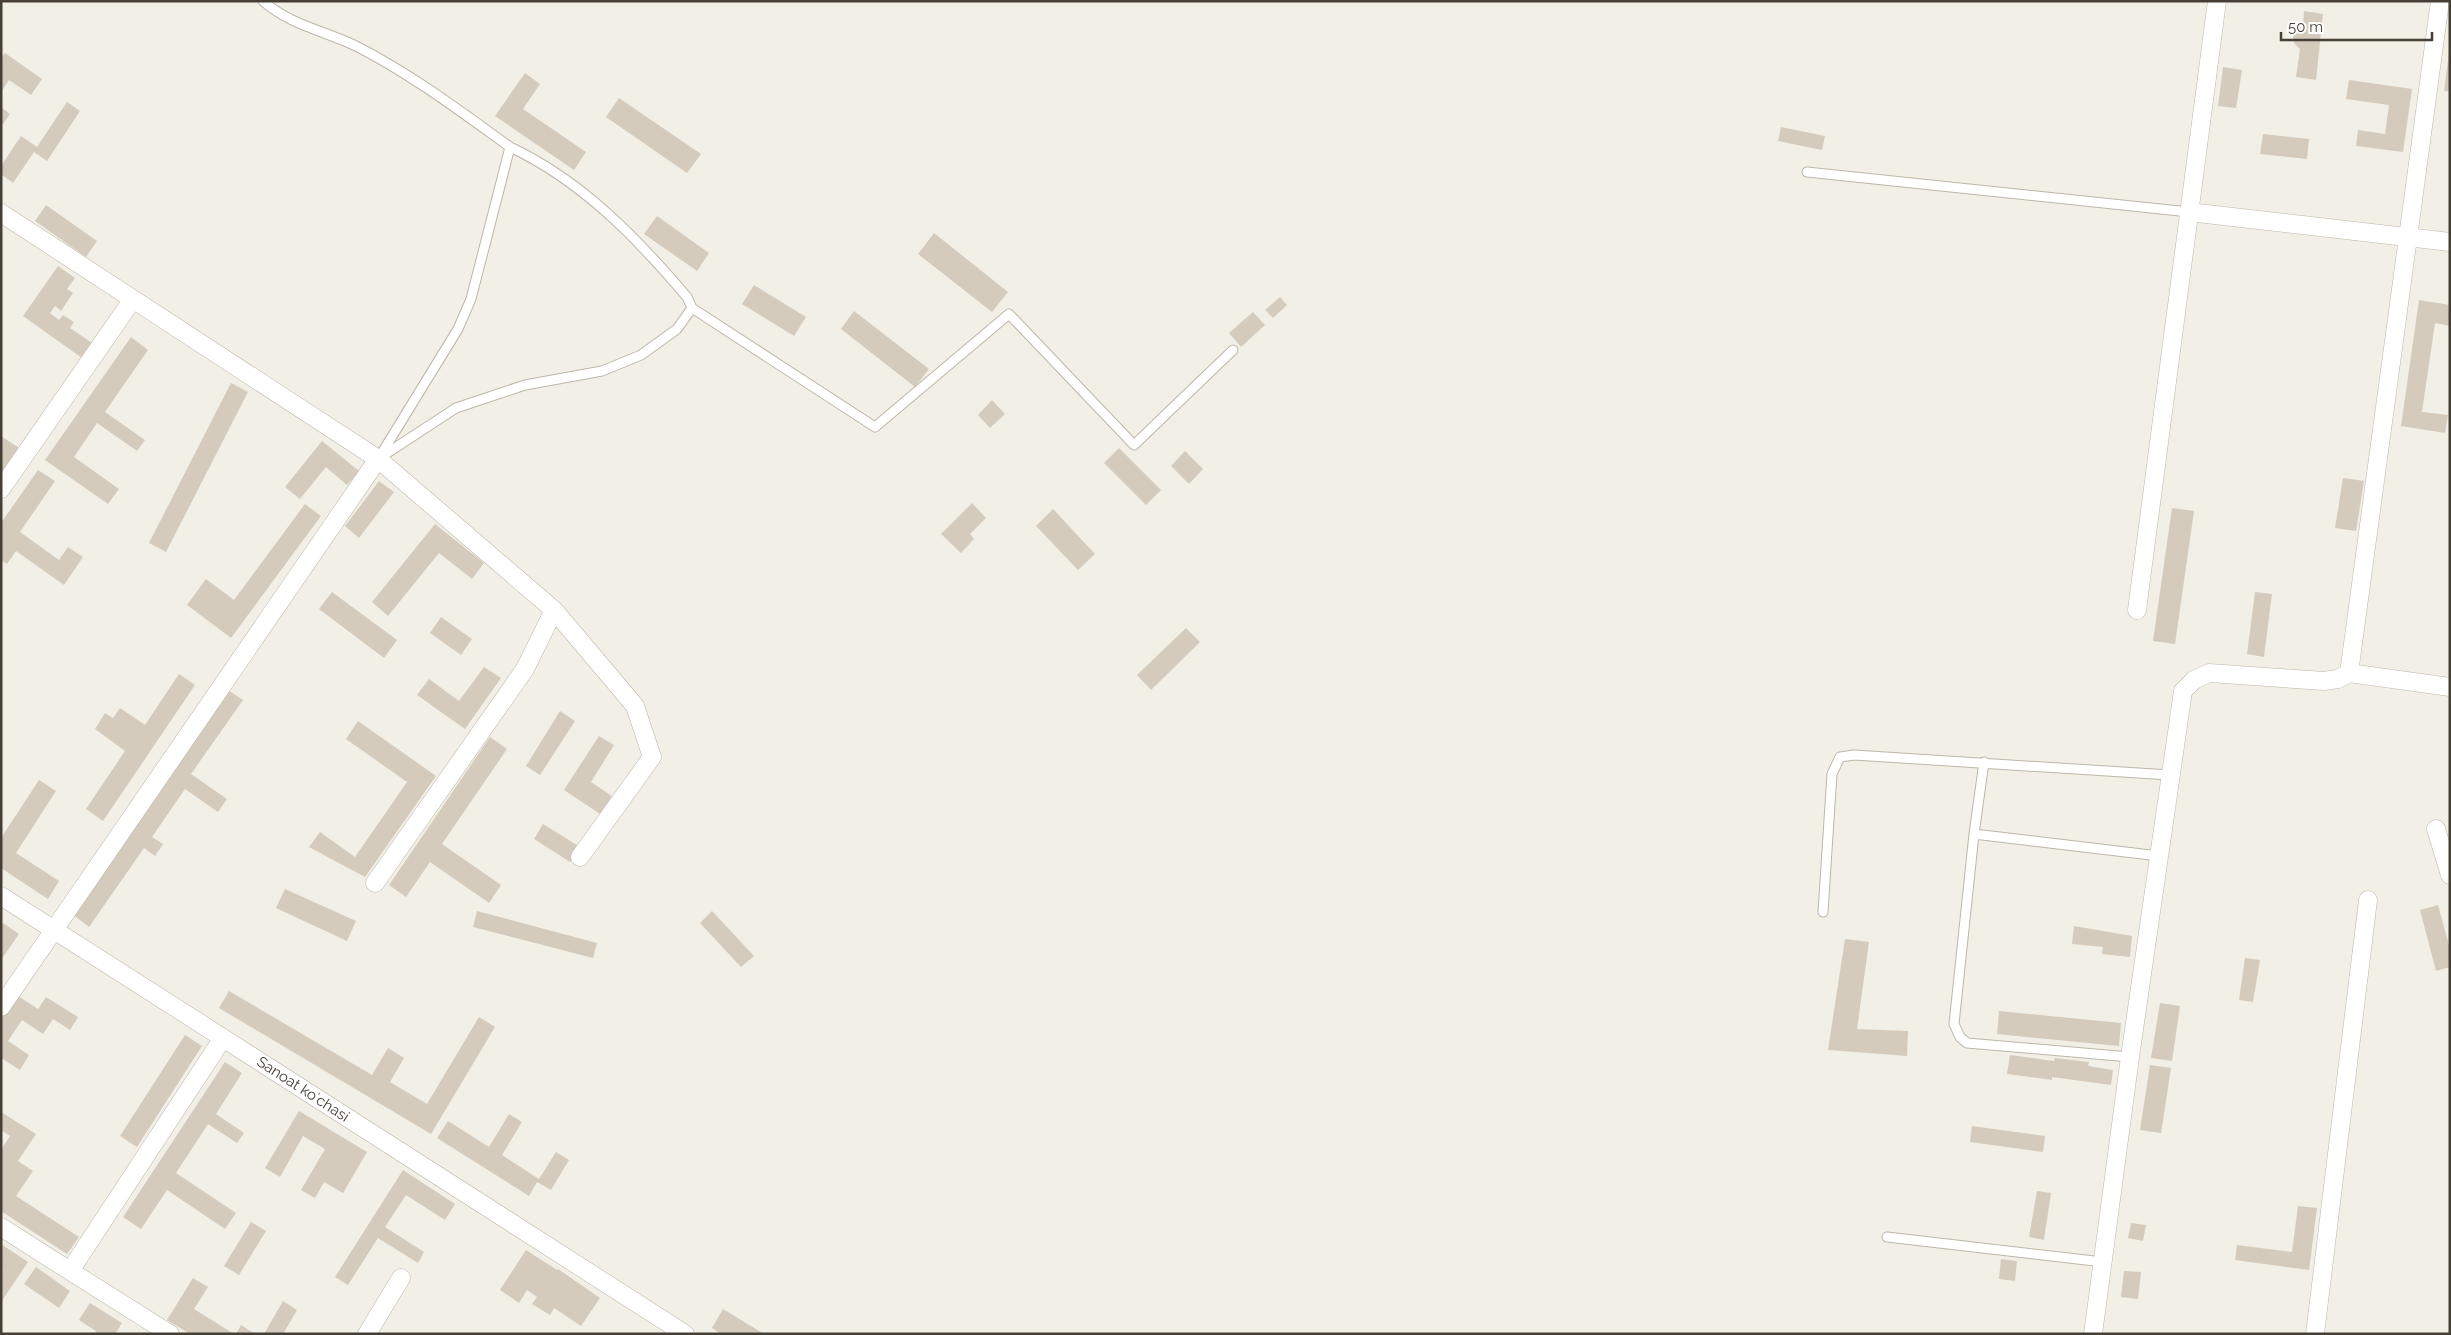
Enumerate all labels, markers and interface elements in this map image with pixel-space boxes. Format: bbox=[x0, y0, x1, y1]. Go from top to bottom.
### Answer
scale bar bbox=[2281, 10, 2432, 42]
text: 50 m bbox=[2288, 18, 2323, 36]
street label: Sanoat koʻchasi bbox=[253, 1052, 353, 1126]

